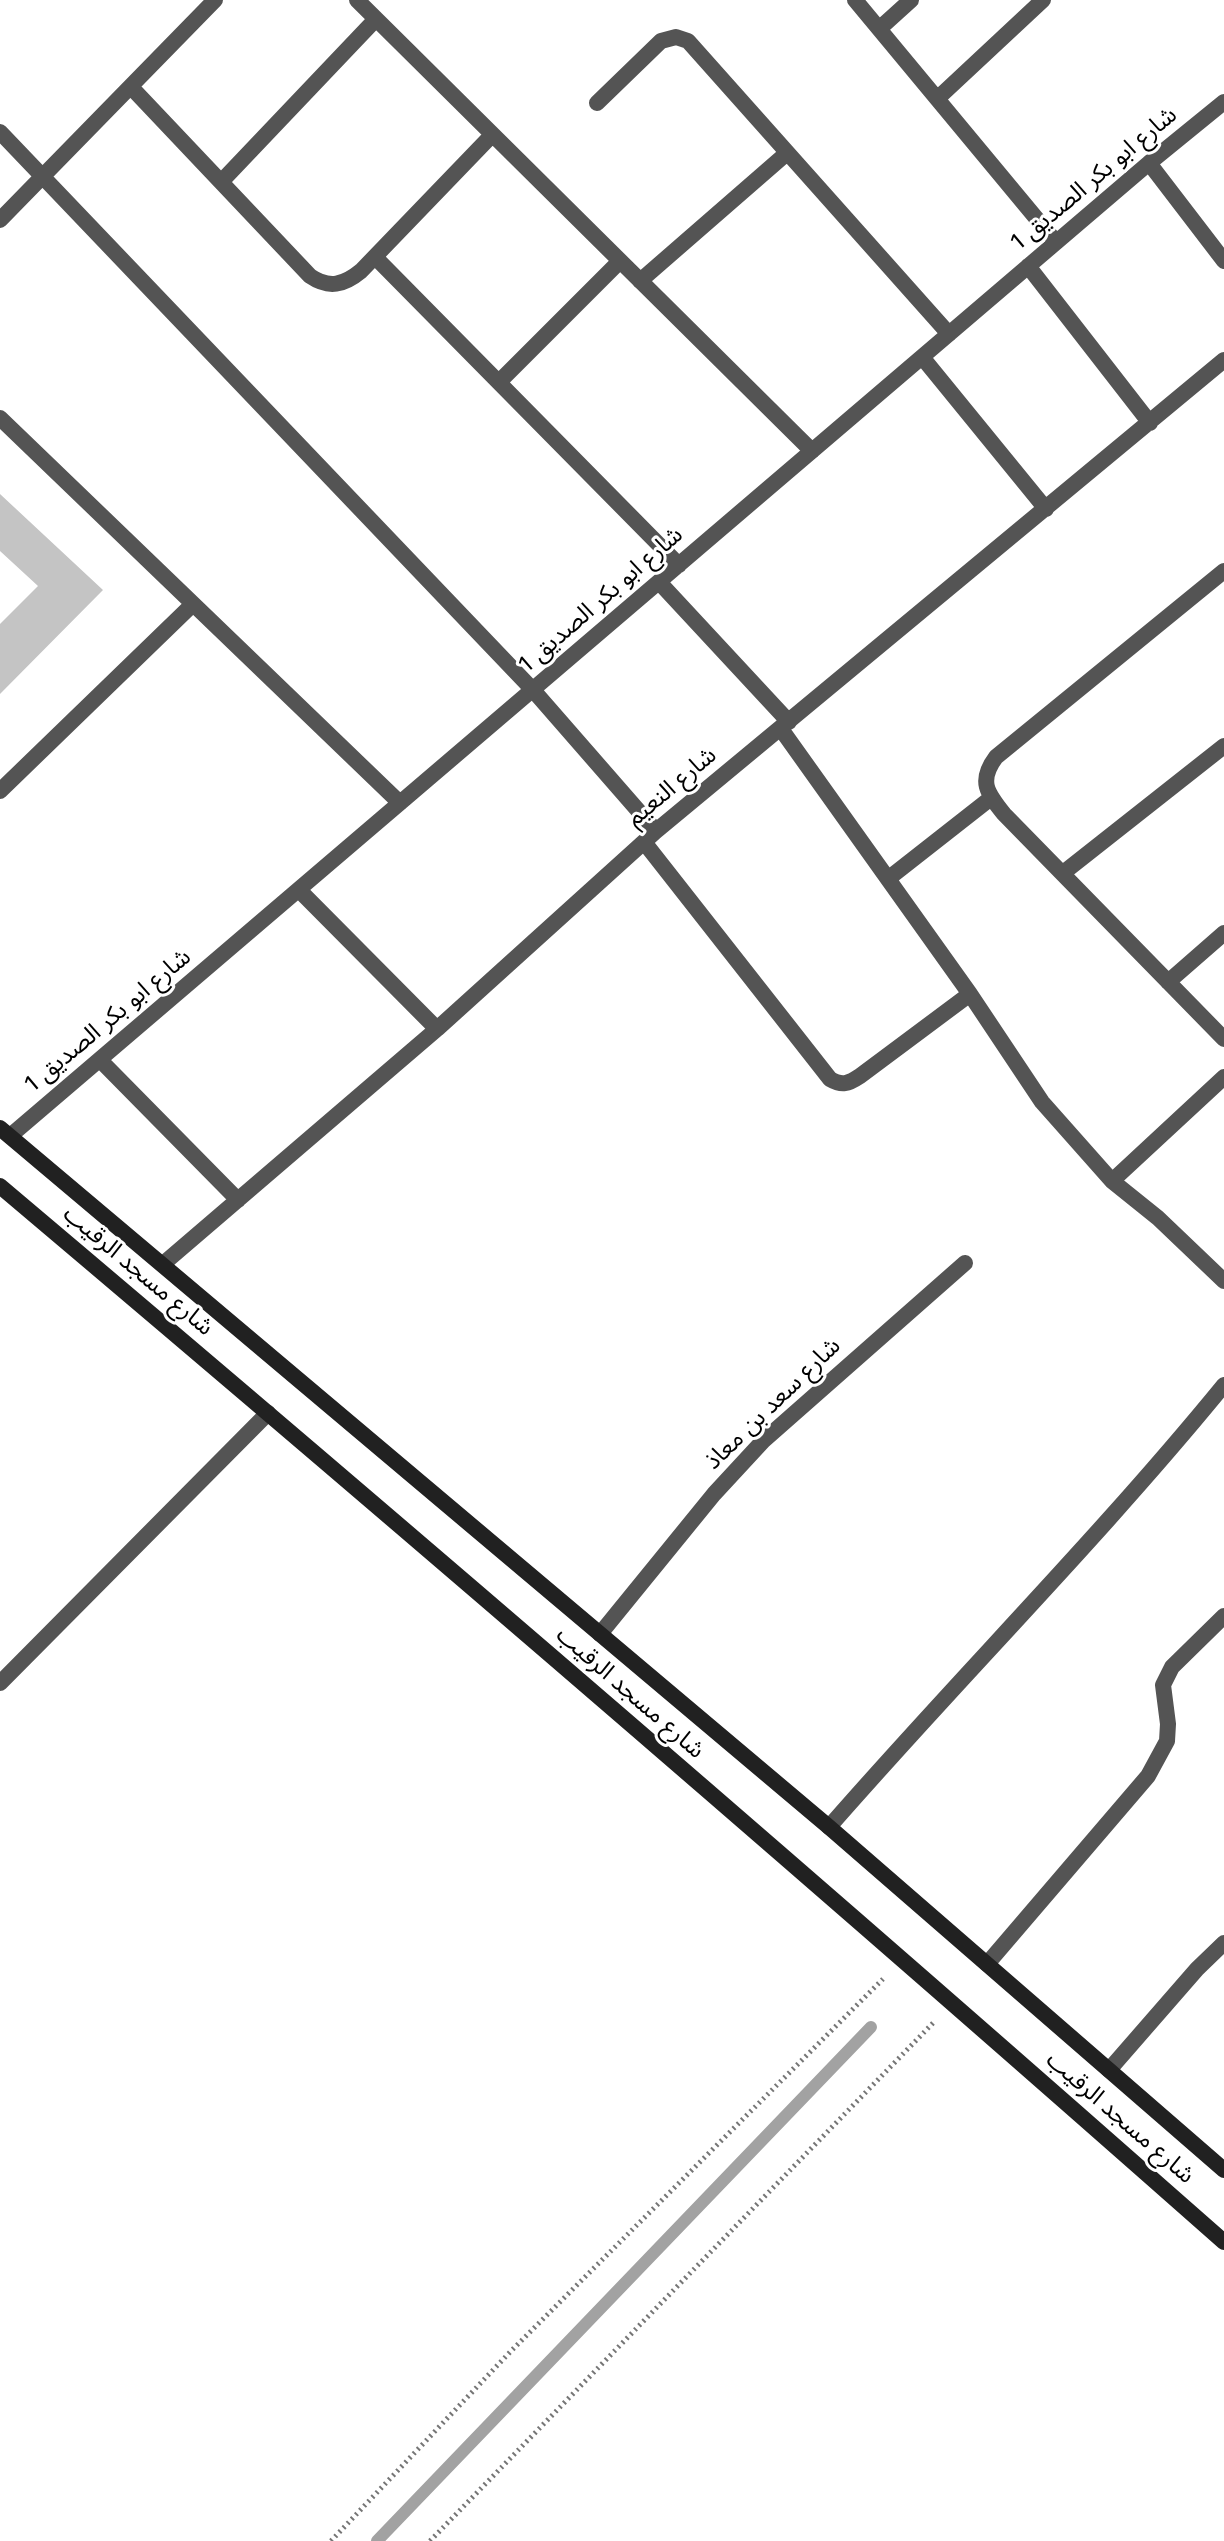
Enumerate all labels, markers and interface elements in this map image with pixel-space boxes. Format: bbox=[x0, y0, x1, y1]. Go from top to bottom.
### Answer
street label: شارع ابو بكر الصديق 1 bbox=[1005, 101, 1183, 257]
street label: شارع ابو بكر الصديق 1 bbox=[513, 521, 689, 679]
street label: شارع النعيم bbox=[621, 741, 723, 833]
street label: شارع ابو بكر الصديق 1 bbox=[19, 943, 197, 1099]
street label: شارع مسجد الرقيب bbox=[57, 1200, 219, 1342]
street label: شارع سعد بن معاذ bbox=[699, 1332, 847, 1476]
street label: شارع مسجد الرقيب bbox=[550, 1621, 710, 1765]
street label: شارع مسجد الرقيب bbox=[1040, 2046, 1200, 2190]

